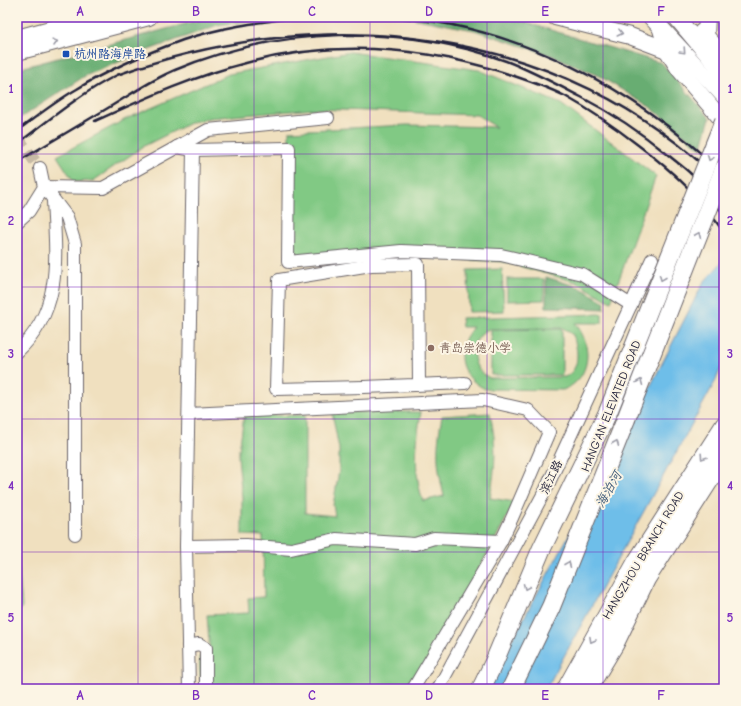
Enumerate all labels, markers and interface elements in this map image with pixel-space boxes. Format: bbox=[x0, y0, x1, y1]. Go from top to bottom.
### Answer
text: A bbox=[76, 4, 84, 19]
text: B bbox=[192, 4, 200, 19]
text: C bbox=[308, 4, 316, 19]
text: D bbox=[425, 4, 433, 19]
text: E bbox=[541, 4, 549, 19]
text: F bbox=[657, 4, 665, 19]
one-way arrow bbox=[617, 29, 623, 37]
one-way arrow bbox=[51, 38, 58, 46]
one-way arrow bbox=[678, 46, 686, 54]
place label: 杭州路海岸路 bbox=[74, 47, 146, 61]
marker: 杭州路海岸路 bbox=[61, 49, 71, 59]
text: 1 bbox=[8, 81, 14, 96]
text: 1 bbox=[727, 81, 733, 96]
one-way arrow bbox=[706, 154, 714, 161]
text: 2 bbox=[8, 213, 14, 228]
text: 2 bbox=[727, 213, 733, 228]
one-way arrow bbox=[693, 232, 701, 239]
one-way arrow bbox=[658, 275, 666, 282]
street label: HANG'AN ELEVATED ROAD bbox=[578, 338, 644, 474]
place label: 青岛崇德小学 bbox=[439, 341, 511, 355]
marker: 青岛崇德小学 bbox=[426, 343, 436, 353]
text: 3 bbox=[8, 346, 14, 361]
text: 3 bbox=[727, 346, 733, 361]
one-way arrow bbox=[635, 379, 643, 386]
one-way arrow bbox=[611, 440, 619, 447]
one-way arrow bbox=[700, 453, 708, 460]
street label: 滨江路 bbox=[537, 458, 565, 496]
water label: 海泊河 bbox=[592, 467, 626, 510]
text: 4 bbox=[8, 478, 14, 493]
text: 4 bbox=[727, 478, 733, 493]
street label: HANGZHOU BRANCH ROAD bbox=[599, 489, 687, 621]
one-way arrow bbox=[563, 561, 571, 569]
one-way arrow bbox=[523, 582, 531, 590]
text: 5 bbox=[8, 610, 15, 625]
text: 5 bbox=[727, 610, 734, 625]
one-way arrow bbox=[590, 636, 597, 643]
text: A bbox=[76, 688, 84, 703]
text: B bbox=[192, 688, 200, 703]
text: C bbox=[308, 688, 316, 703]
text: D bbox=[425, 688, 433, 703]
text: E bbox=[541, 688, 549, 703]
text: F bbox=[657, 688, 665, 703]

